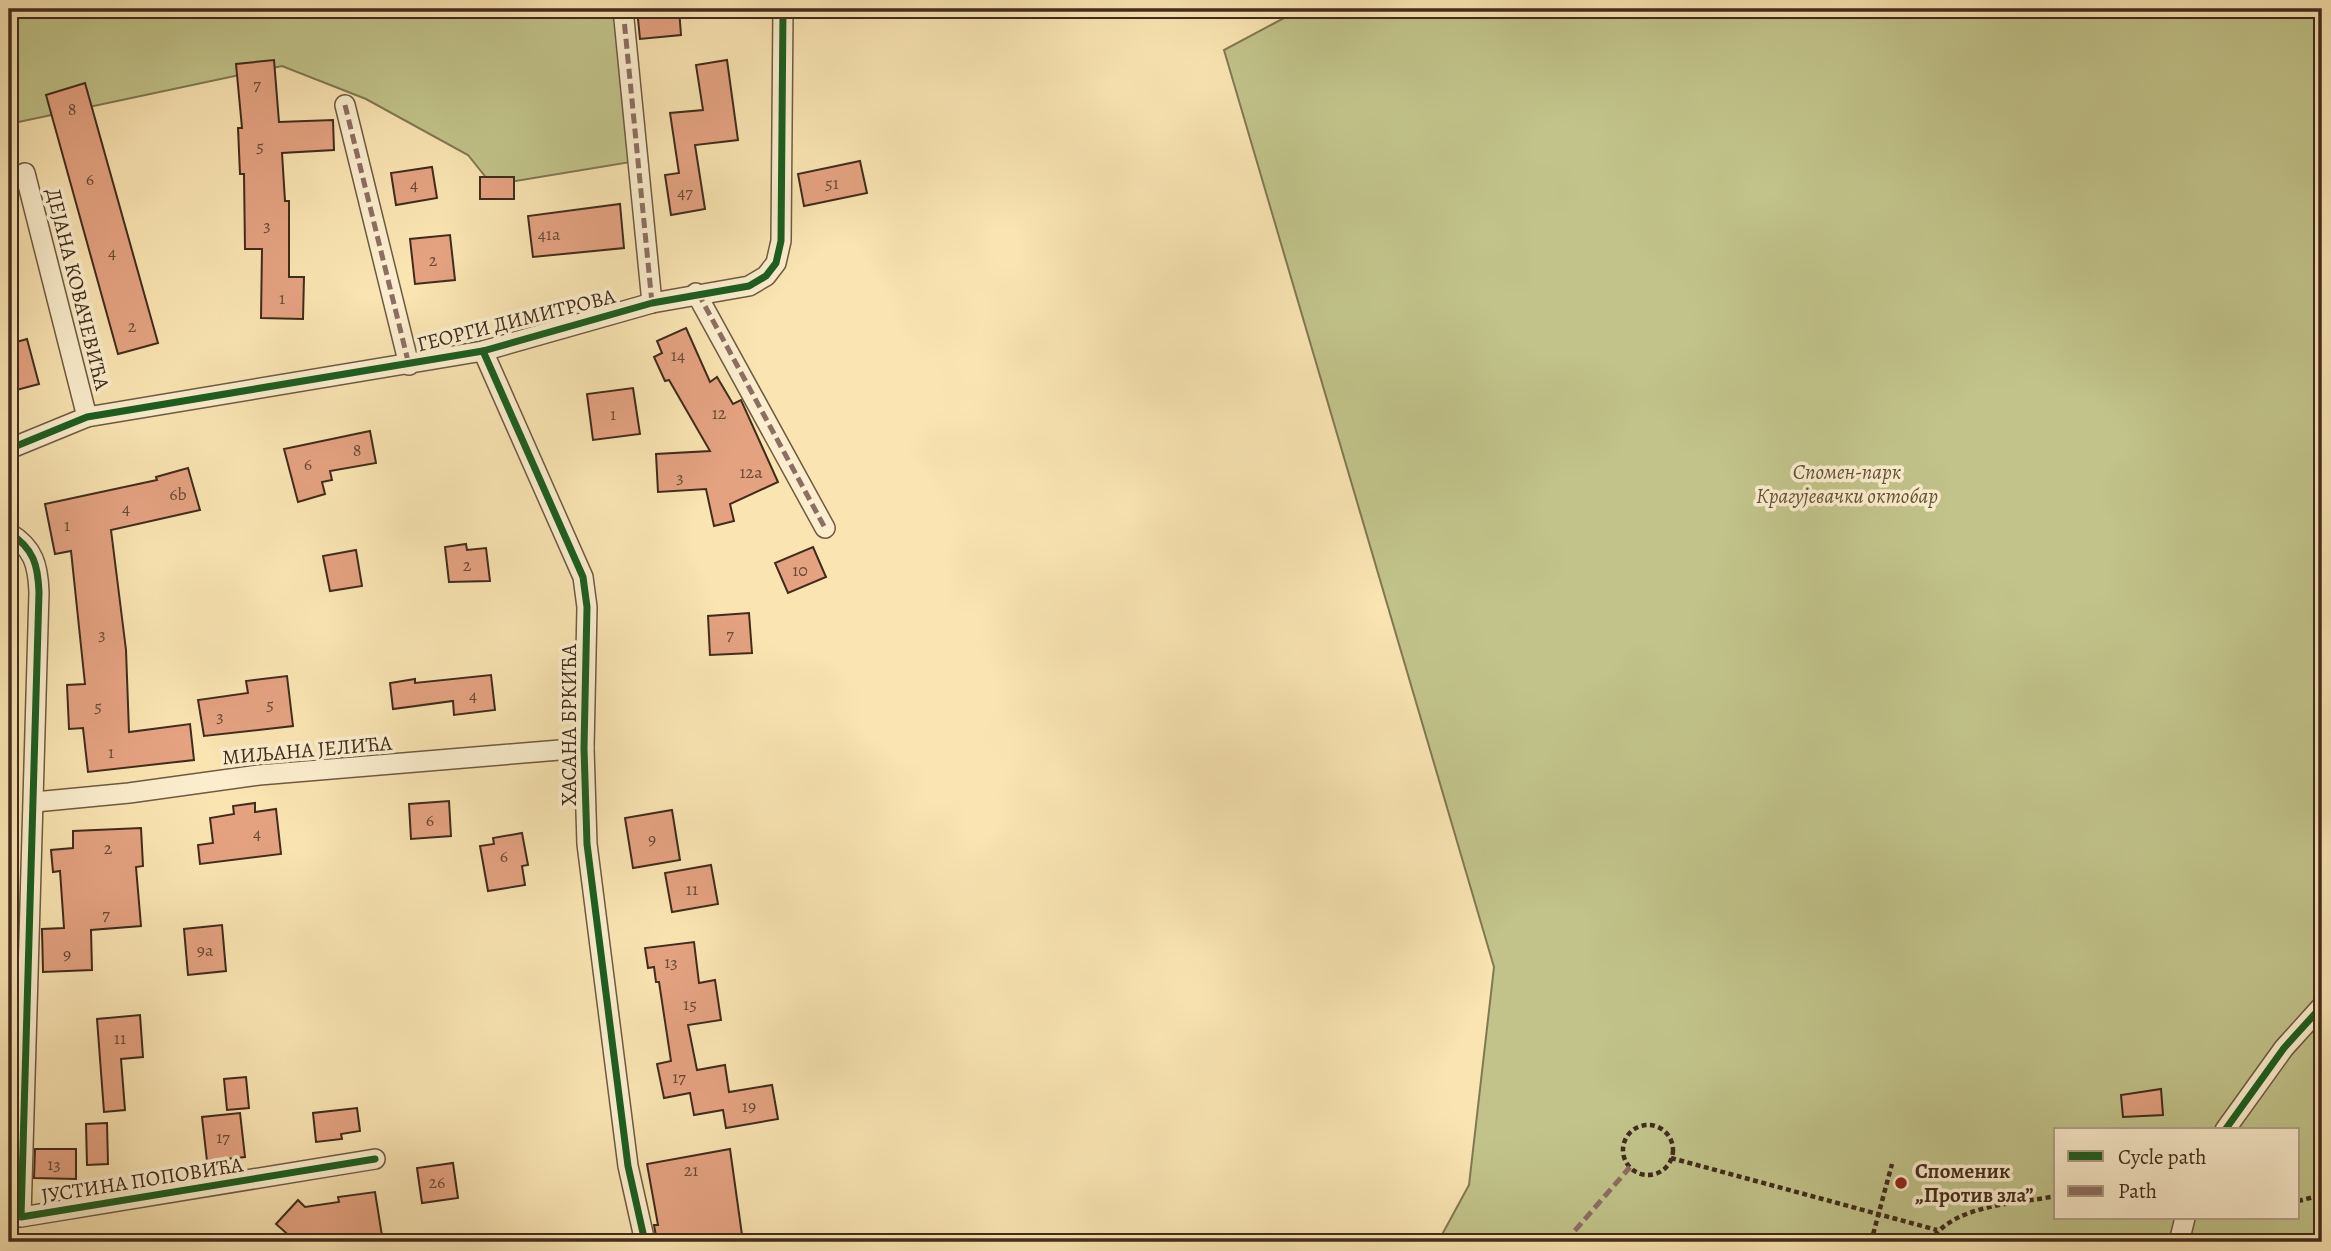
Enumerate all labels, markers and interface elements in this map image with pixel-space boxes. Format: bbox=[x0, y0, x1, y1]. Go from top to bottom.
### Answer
house number: 7 bbox=[253, 72, 261, 96]
house number: 8 bbox=[68, 97, 76, 121]
house number: 5 bbox=[256, 134, 264, 158]
house number: 6 bbox=[86, 167, 94, 191]
house number: 51 bbox=[825, 171, 839, 195]
house number: 4 bbox=[410, 172, 418, 196]
house number: 47 bbox=[677, 180, 693, 204]
street label: ДЕЈАНА КОВАЧЕВИЋА bbox=[39, 185, 117, 393]
house number: 3 bbox=[263, 213, 271, 237]
house number: 41a bbox=[538, 222, 561, 246]
house number: 4 bbox=[108, 240, 116, 264]
house number: 2 bbox=[429, 248, 438, 272]
street label: ГЕОРГИ ДИМИТРОВА bbox=[414, 282, 619, 358]
house number: 1 bbox=[279, 286, 285, 310]
house number: 2 bbox=[128, 314, 137, 338]
house number: 14 bbox=[671, 343, 685, 367]
house number: 12 bbox=[712, 401, 727, 425]
house number: 1 bbox=[610, 402, 616, 426]
house number: 8 bbox=[353, 438, 361, 462]
house number: 6 bbox=[304, 452, 312, 476]
park label: Спомен-парк Крагујевачки октобар bbox=[1756, 458, 1938, 510]
house number: 12a bbox=[739, 460, 763, 484]
house number: 3 bbox=[676, 465, 684, 489]
house number: 6b bbox=[169, 482, 187, 506]
house number: 4 bbox=[122, 496, 130, 520]
house number: 1 bbox=[64, 513, 70, 537]
house number: 2 bbox=[463, 553, 472, 577]
house number: 10 bbox=[792, 558, 808, 582]
house number: 3 bbox=[98, 622, 106, 646]
house number: 7 bbox=[726, 622, 734, 646]
street label: ХАСАНА БРКИЋА bbox=[555, 643, 583, 806]
house number: 4 bbox=[469, 683, 477, 707]
house number: 5 bbox=[266, 692, 274, 716]
house number: 5 bbox=[94, 694, 102, 718]
house number: 3 bbox=[216, 704, 224, 728]
street label: МИЉАНА ЈЕЛИЋА bbox=[221, 729, 394, 771]
house number: 1 bbox=[108, 740, 114, 764]
house number: 6 bbox=[426, 808, 434, 832]
house number: 4 bbox=[253, 821, 261, 845]
house number: 9 bbox=[648, 827, 656, 851]
house number: 2 bbox=[104, 836, 113, 860]
house number: 6 bbox=[500, 844, 508, 868]
house number: 11 bbox=[686, 877, 698, 901]
house number: 7 bbox=[102, 902, 110, 926]
house number: 9a bbox=[197, 938, 214, 962]
house number: 9 bbox=[63, 942, 71, 966]
house number: 13 bbox=[664, 950, 678, 974]
house number: 15 bbox=[683, 992, 697, 1016]
house number: 11 bbox=[114, 1026, 126, 1050]
house number: 17 bbox=[672, 1065, 686, 1089]
house number: 19 bbox=[742, 1094, 756, 1118]
house number: 17 bbox=[216, 1125, 230, 1149]
legend bbox=[2054, 1128, 2300, 1220]
text: Cycle path bbox=[2118, 1143, 2207, 1171]
street label: ЈУСТИНА ПОПОВИЋА bbox=[39, 1150, 246, 1210]
house number: 13 bbox=[47, 1152, 61, 1176]
place label: Споменик „Против зла” bbox=[1915, 1157, 2034, 1209]
house number: 21 bbox=[684, 1158, 698, 1182]
house number: 26 bbox=[429, 1170, 445, 1194]
marker: Споменик „Против зла” bbox=[1893, 1175, 1909, 1191]
text: Path bbox=[2118, 1177, 2157, 1205]

